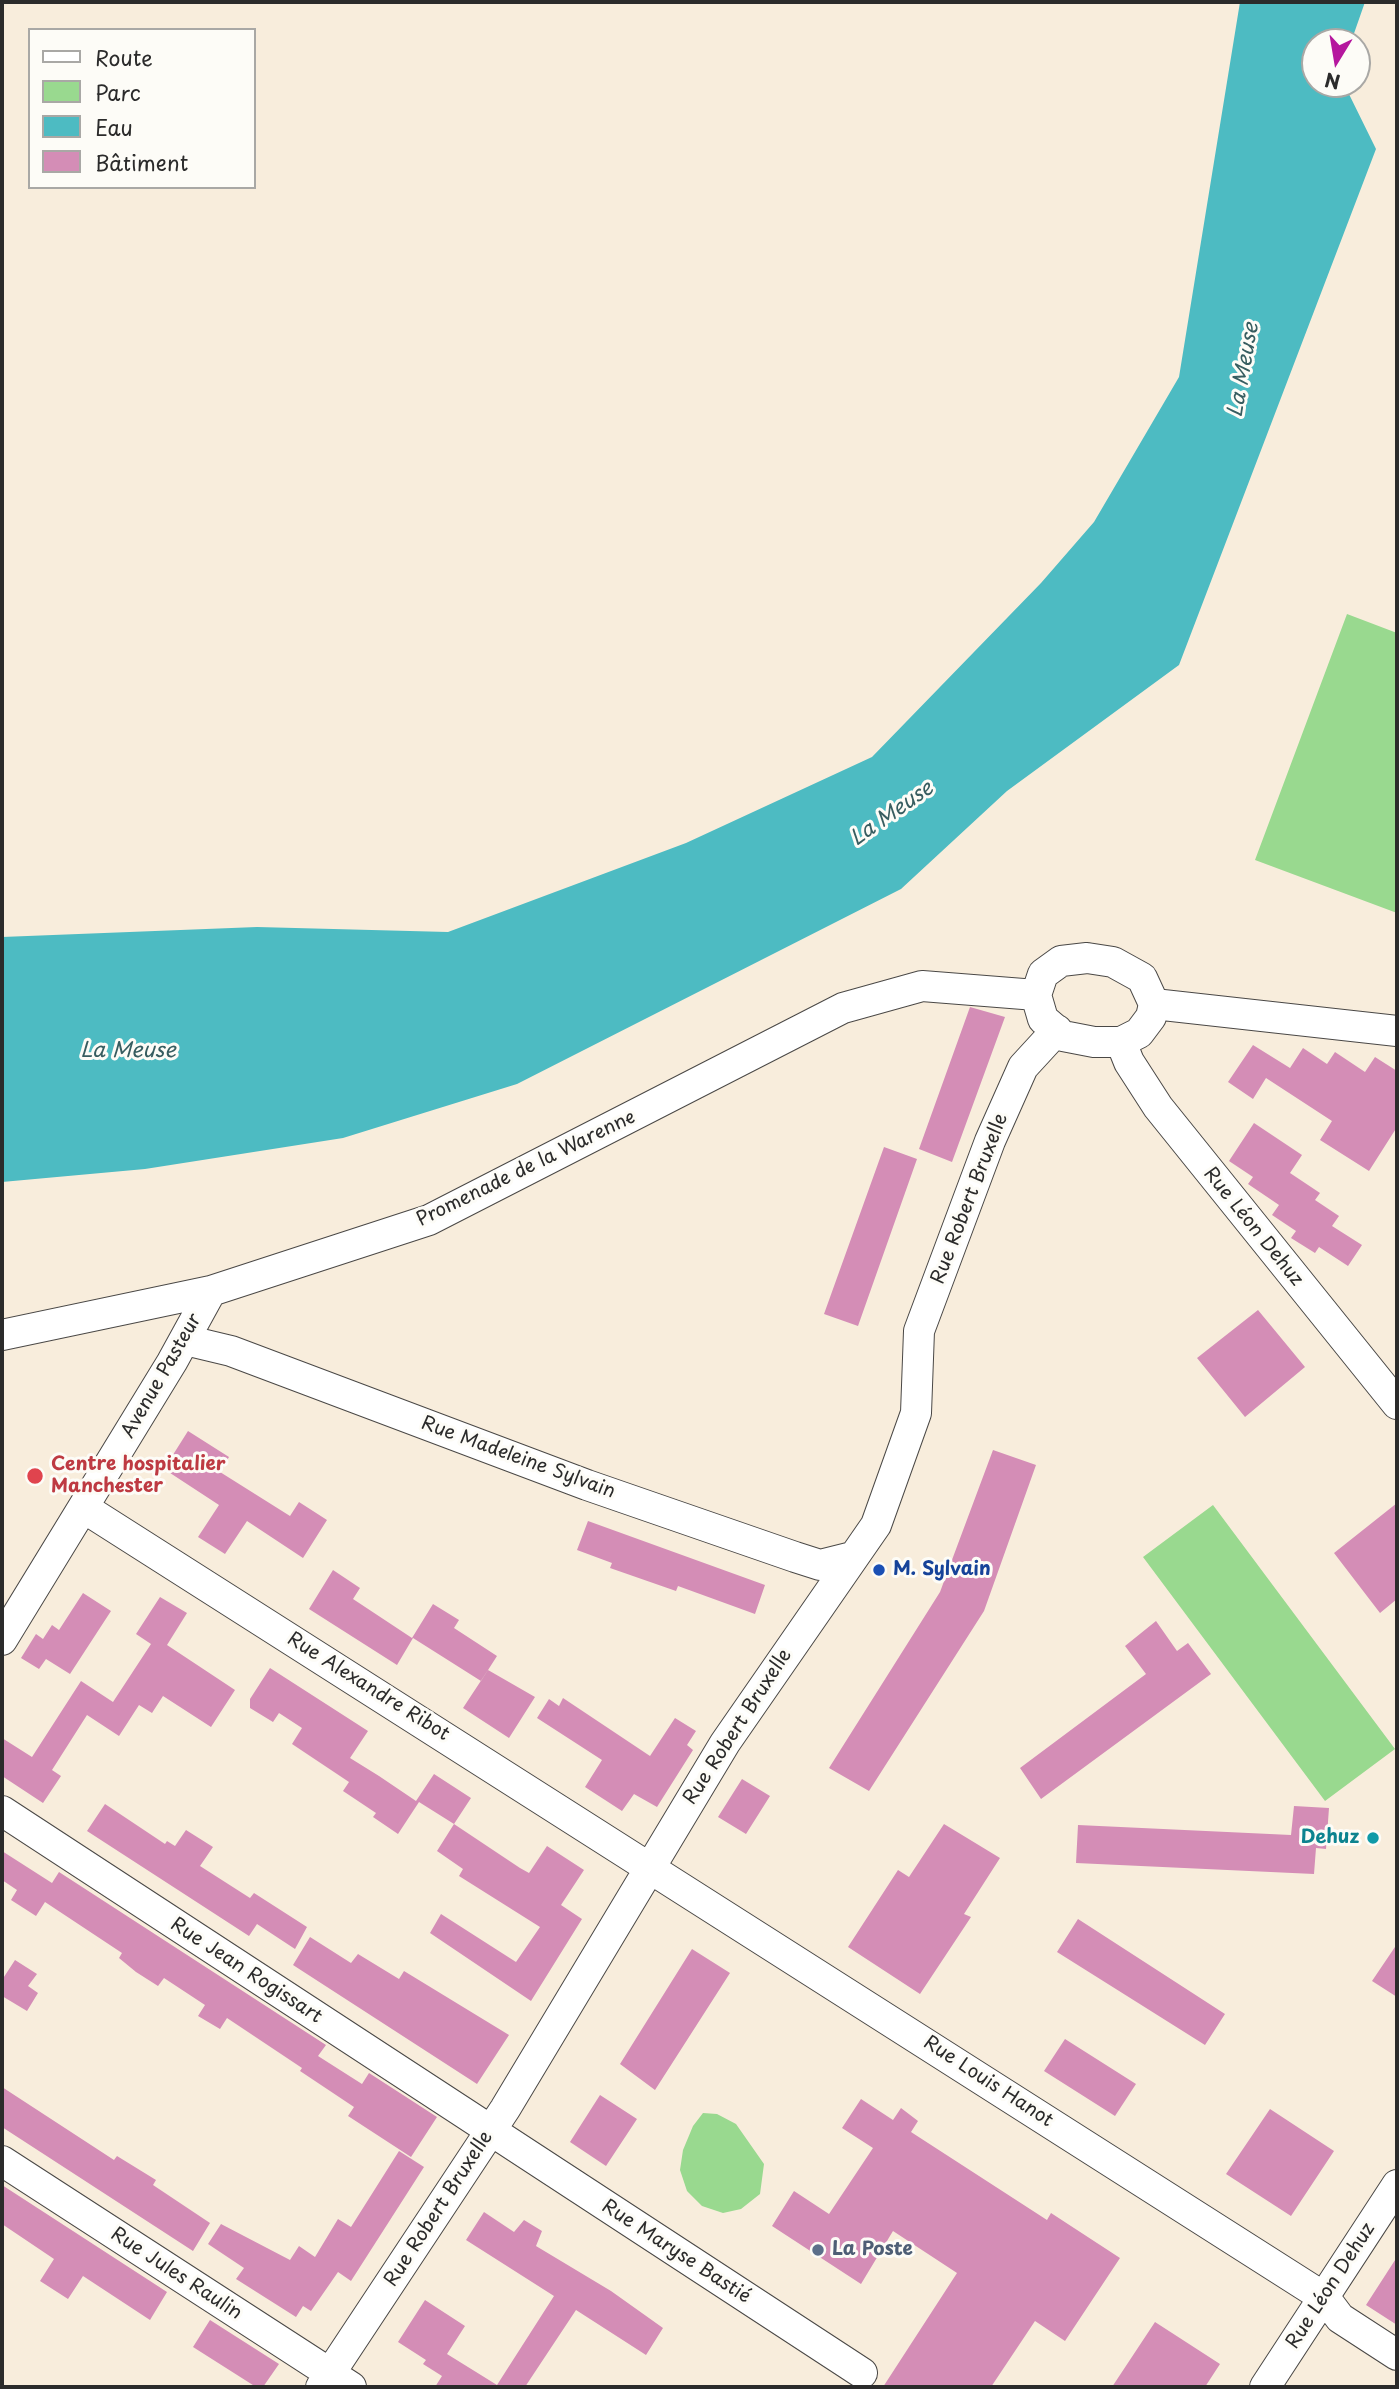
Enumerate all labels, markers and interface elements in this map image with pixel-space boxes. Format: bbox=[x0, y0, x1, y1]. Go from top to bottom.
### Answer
legend bbox=[28, 28, 256, 189]
north arrow bbox=[1301, 28, 1371, 98]
text: Route bbox=[95, 41, 153, 73]
text: N bbox=[1322, 66, 1342, 97]
text: Parc bbox=[95, 76, 141, 108]
text: Eau bbox=[95, 111, 133, 143]
text: Bâtiment bbox=[95, 146, 188, 178]
water label: La Meuse bbox=[1223, 321, 1265, 419]
water label: La Meuse bbox=[846, 776, 938, 852]
water label: La Meuse bbox=[80, 1038, 176, 1064]
street label: Promenade de la Warenne bbox=[413, 1106, 639, 1232]
street label: Rue Robert Bruxelle bbox=[927, 1110, 1013, 1288]
street label: Rue Léon Dehuz bbox=[1198, 1163, 1308, 1291]
street label: Avenue Pasteur bbox=[117, 1310, 207, 1442]
street label: Rue Madeleine Sylvain bbox=[418, 1412, 618, 1504]
place label: Centre hospitalier Manchester bbox=[51, 1454, 226, 1498]
marker: Centre hospitalier Manchester bbox=[25, 1466, 45, 1486]
place label: M. Sylvain bbox=[893, 1559, 991, 1581]
marker: M. Sylvain bbox=[871, 1562, 887, 1578]
street label: Rue Alexandre Ribot bbox=[283, 1628, 453, 1746]
street label: Rue Robert Bruxelle bbox=[679, 1645, 797, 1809]
place label: Dehuz bbox=[1301, 1827, 1359, 1849]
marker: Dehuz bbox=[1365, 1830, 1381, 1846]
street label: Rue Jean Rogissart bbox=[166, 1913, 326, 2029]
street label: Rue Louis Hanot bbox=[919, 2032, 1057, 2132]
street label: Rue Robert Bruxelle bbox=[380, 2127, 498, 2291]
street label: Rue Maryse Bastié bbox=[597, 2195, 755, 2309]
street label: Rue Léon Dehuz bbox=[1282, 2219, 1380, 2353]
street label: Rue Jules Raulin bbox=[106, 2223, 246, 2325]
place label: La Poste bbox=[832, 2239, 913, 2261]
marker: La Poste bbox=[810, 2242, 826, 2258]

